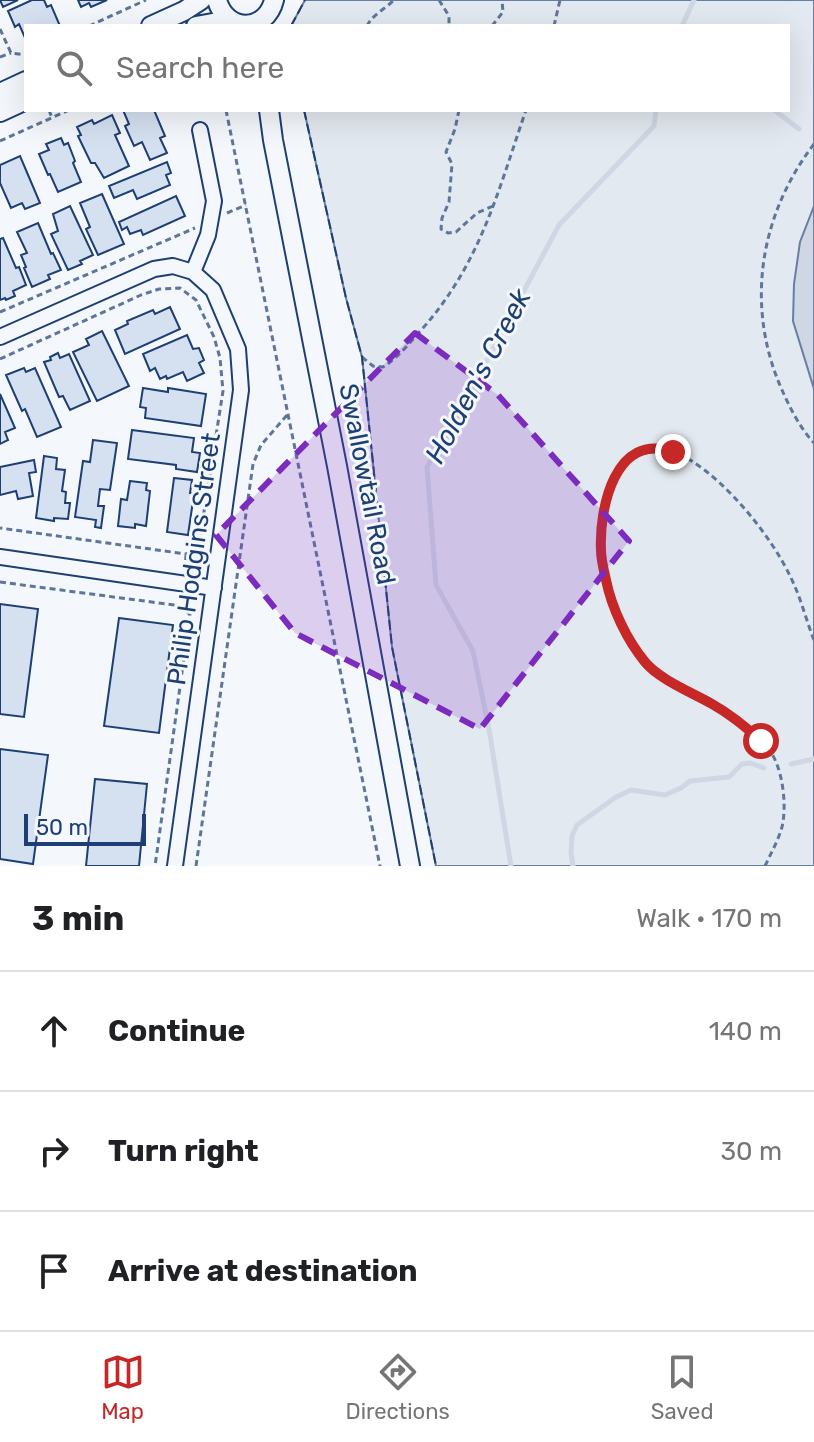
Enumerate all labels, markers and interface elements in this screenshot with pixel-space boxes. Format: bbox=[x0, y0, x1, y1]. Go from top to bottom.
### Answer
search box bbox=[24, 24, 790, 112]
icon: search bbox=[52, 46, 96, 90]
text: Search here bbox=[116, 50, 284, 86]
water label: Holden's Creek bbox=[418, 283, 538, 469]
street label: Swallowtail Road bbox=[332, 381, 402, 587]
street label: Philip Hodgins Street bbox=[161, 431, 227, 687]
route end bbox=[655, 434, 691, 470]
route start bbox=[743, 723, 779, 759]
scale bar bbox=[24, 810, 146, 846]
text: 50 m bbox=[36, 814, 88, 841]
text: 3 min bbox=[32, 898, 124, 939]
text: Walk · 170 m bbox=[636, 903, 782, 934]
icon: ahead bbox=[32, 1009, 76, 1053]
text: Continue bbox=[108, 1013, 245, 1049]
text: 140 m bbox=[709, 1016, 782, 1047]
icon: right bbox=[32, 1129, 76, 1173]
text: Turn right bbox=[108, 1133, 259, 1169]
text: 30 m bbox=[720, 1136, 782, 1167]
icon: arrive bbox=[32, 1249, 76, 1293]
text: Arrive at destination bbox=[108, 1253, 418, 1289]
tab: Map bbox=[101, 1350, 145, 1425]
tab: Directions bbox=[346, 1350, 450, 1425]
tab: Saved bbox=[651, 1350, 714, 1425]

